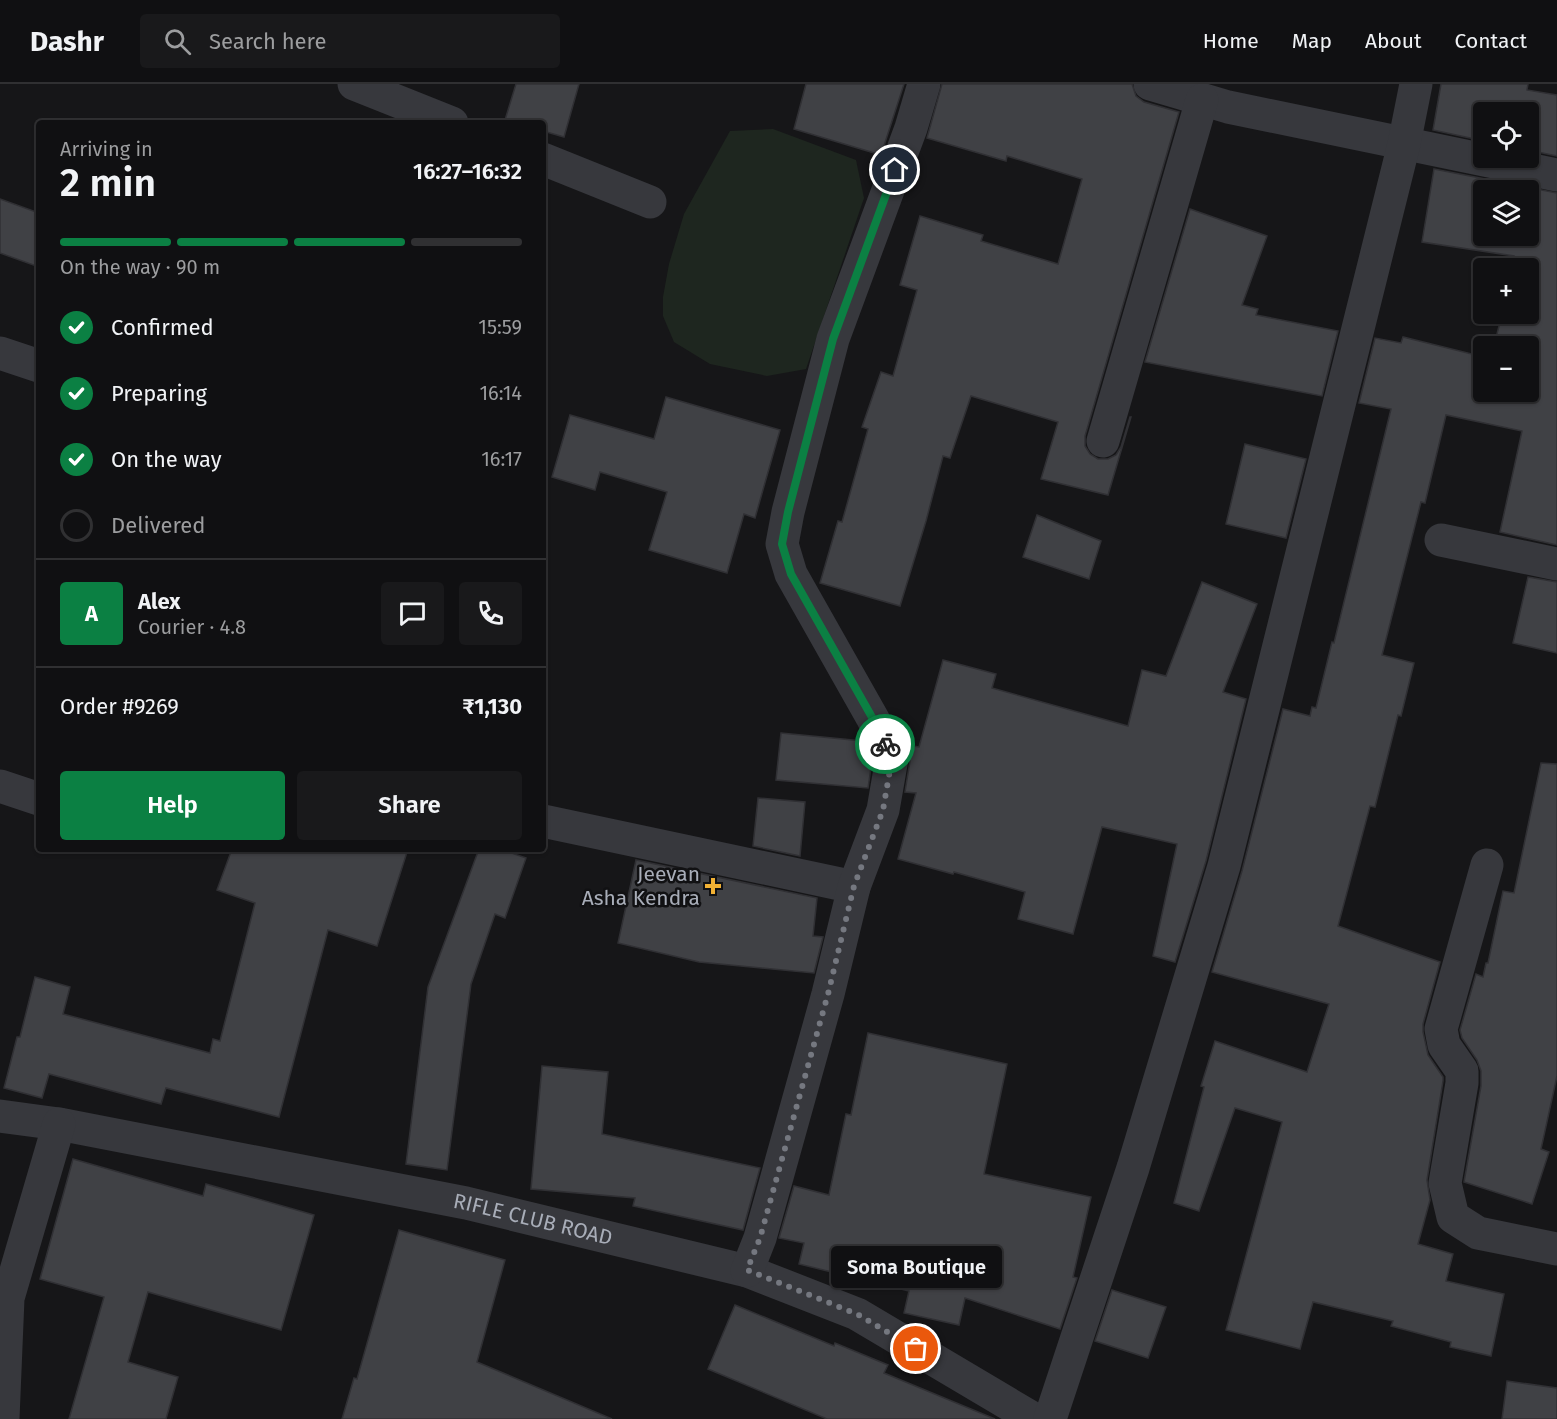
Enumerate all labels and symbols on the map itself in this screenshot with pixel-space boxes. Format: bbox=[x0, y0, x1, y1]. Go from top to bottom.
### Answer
pin bbox=[869, 144, 920, 195]
courier bbox=[855, 714, 915, 774]
place label: Jeevan Asha Kendra bbox=[582, 861, 700, 911]
marker: Jeevan Asha Kendra bbox=[704, 877, 722, 895]
street label: RIFLE CLUB ROAD bbox=[451, 1188, 615, 1251]
callout: Soma Boutique bbox=[830, 1247, 1002, 1289]
pin bbox=[890, 1323, 941, 1374]

